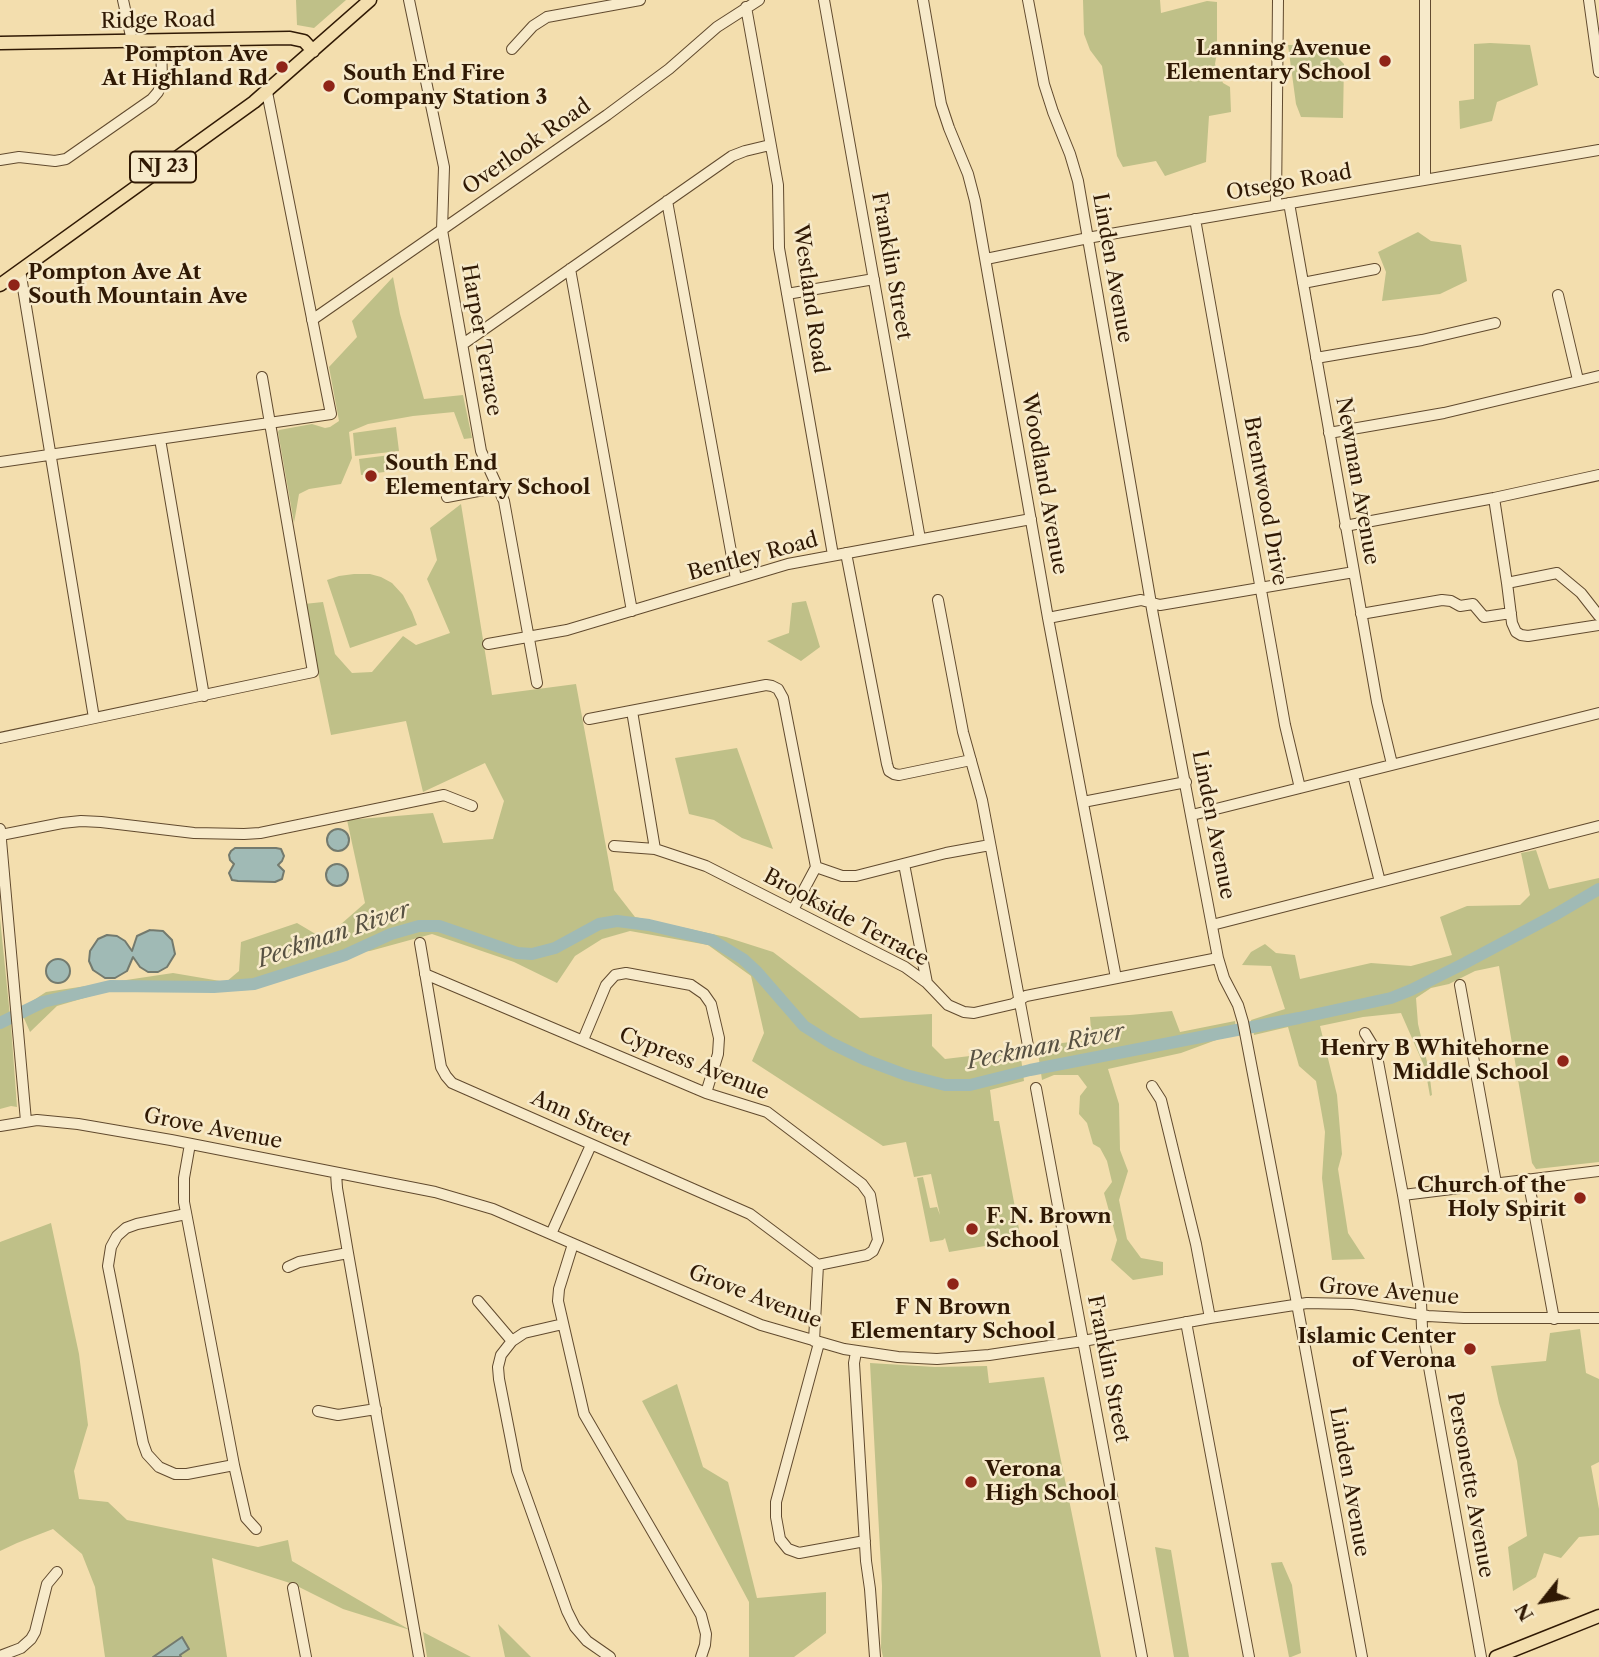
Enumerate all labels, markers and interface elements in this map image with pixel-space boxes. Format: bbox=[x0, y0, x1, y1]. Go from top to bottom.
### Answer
street label: Ridge Road bbox=[100, 7, 216, 35]
place label: Lanning Avenue Elementary School bbox=[1166, 36, 1371, 86]
place label: Pompton Ave At Highland Rd bbox=[102, 42, 268, 92]
marker: Lanning Avenue Elementary School bbox=[1377, 53, 1393, 69]
marker: Pompton Ave At Highland Rd bbox=[274, 59, 290, 75]
place label: South End Fire Company Station 3 bbox=[343, 61, 547, 111]
marker: South End Fire Company Station 3 bbox=[321, 78, 337, 94]
street label: Overlook Road bbox=[458, 94, 596, 200]
road number: NJ 23 bbox=[130, 152, 196, 182]
street label: Otsego Road bbox=[1224, 160, 1354, 206]
street label: Franklin Street bbox=[866, 190, 916, 342]
street label: Linden Avenue bbox=[1086, 191, 1138, 345]
street label: Westland Road bbox=[787, 223, 833, 375]
place label: Pompton Ave At South Mountain Ave bbox=[28, 260, 248, 310]
street label: Harper Terrace bbox=[455, 262, 507, 418]
marker: Pompton Ave At South Mountain Ave bbox=[6, 277, 22, 293]
street label: Woodland Avenue bbox=[1016, 392, 1072, 576]
street label: Newman Avenue bbox=[1330, 395, 1384, 567]
street label: Brentwood Drive bbox=[1238, 415, 1292, 587]
place label: South End Elementary School bbox=[385, 451, 590, 501]
marker: South End Elementary School bbox=[363, 468, 379, 484]
street label: Bentley Road bbox=[685, 528, 821, 586]
street label: Linden Avenue bbox=[1186, 748, 1240, 902]
street label: Brookside Terrace bbox=[759, 864, 933, 972]
water label: Peckman River bbox=[254, 896, 414, 974]
water label: Peckman River bbox=[965, 1018, 1127, 1076]
street label: Cypress Avenue bbox=[615, 1022, 773, 1106]
place label: Henry B Whitehorne Middle School bbox=[1320, 1036, 1549, 1086]
marker: Henry B Whitehorne Middle School bbox=[1555, 1053, 1571, 1069]
street label: Ann Street bbox=[527, 1086, 635, 1152]
street label: Grove Avenue bbox=[142, 1103, 284, 1155]
place label: Church of the Holy Spirit bbox=[1417, 1173, 1566, 1223]
marker: Church of the Holy Spirit bbox=[1572, 1190, 1588, 1206]
place label: F. N. Brown School bbox=[986, 1204, 1112, 1254]
marker: F. N. Brown School bbox=[964, 1221, 980, 1237]
street label: Grove Avenue bbox=[685, 1260, 825, 1334]
street label: Grove Avenue bbox=[1318, 1273, 1460, 1311]
marker: F N Brown Elementary School bbox=[945, 1276, 961, 1292]
street label: Franklin Street bbox=[1081, 1293, 1135, 1445]
place label: F N Brown Elementary School bbox=[850, 1295, 1056, 1345]
place label: Islamic Center of Verona bbox=[1298, 1324, 1456, 1374]
marker: Islamic Center of Verona bbox=[1462, 1341, 1478, 1357]
street label: Personette Avenue bbox=[1441, 1390, 1499, 1580]
street label: Linden Avenue bbox=[1323, 1405, 1375, 1559]
place label: Verona High School bbox=[985, 1457, 1117, 1507]
marker: Verona High School bbox=[963, 1474, 979, 1490]
north arrow bbox=[1508, 1566, 1578, 1636]
text: N bbox=[1510, 1599, 1539, 1625]

